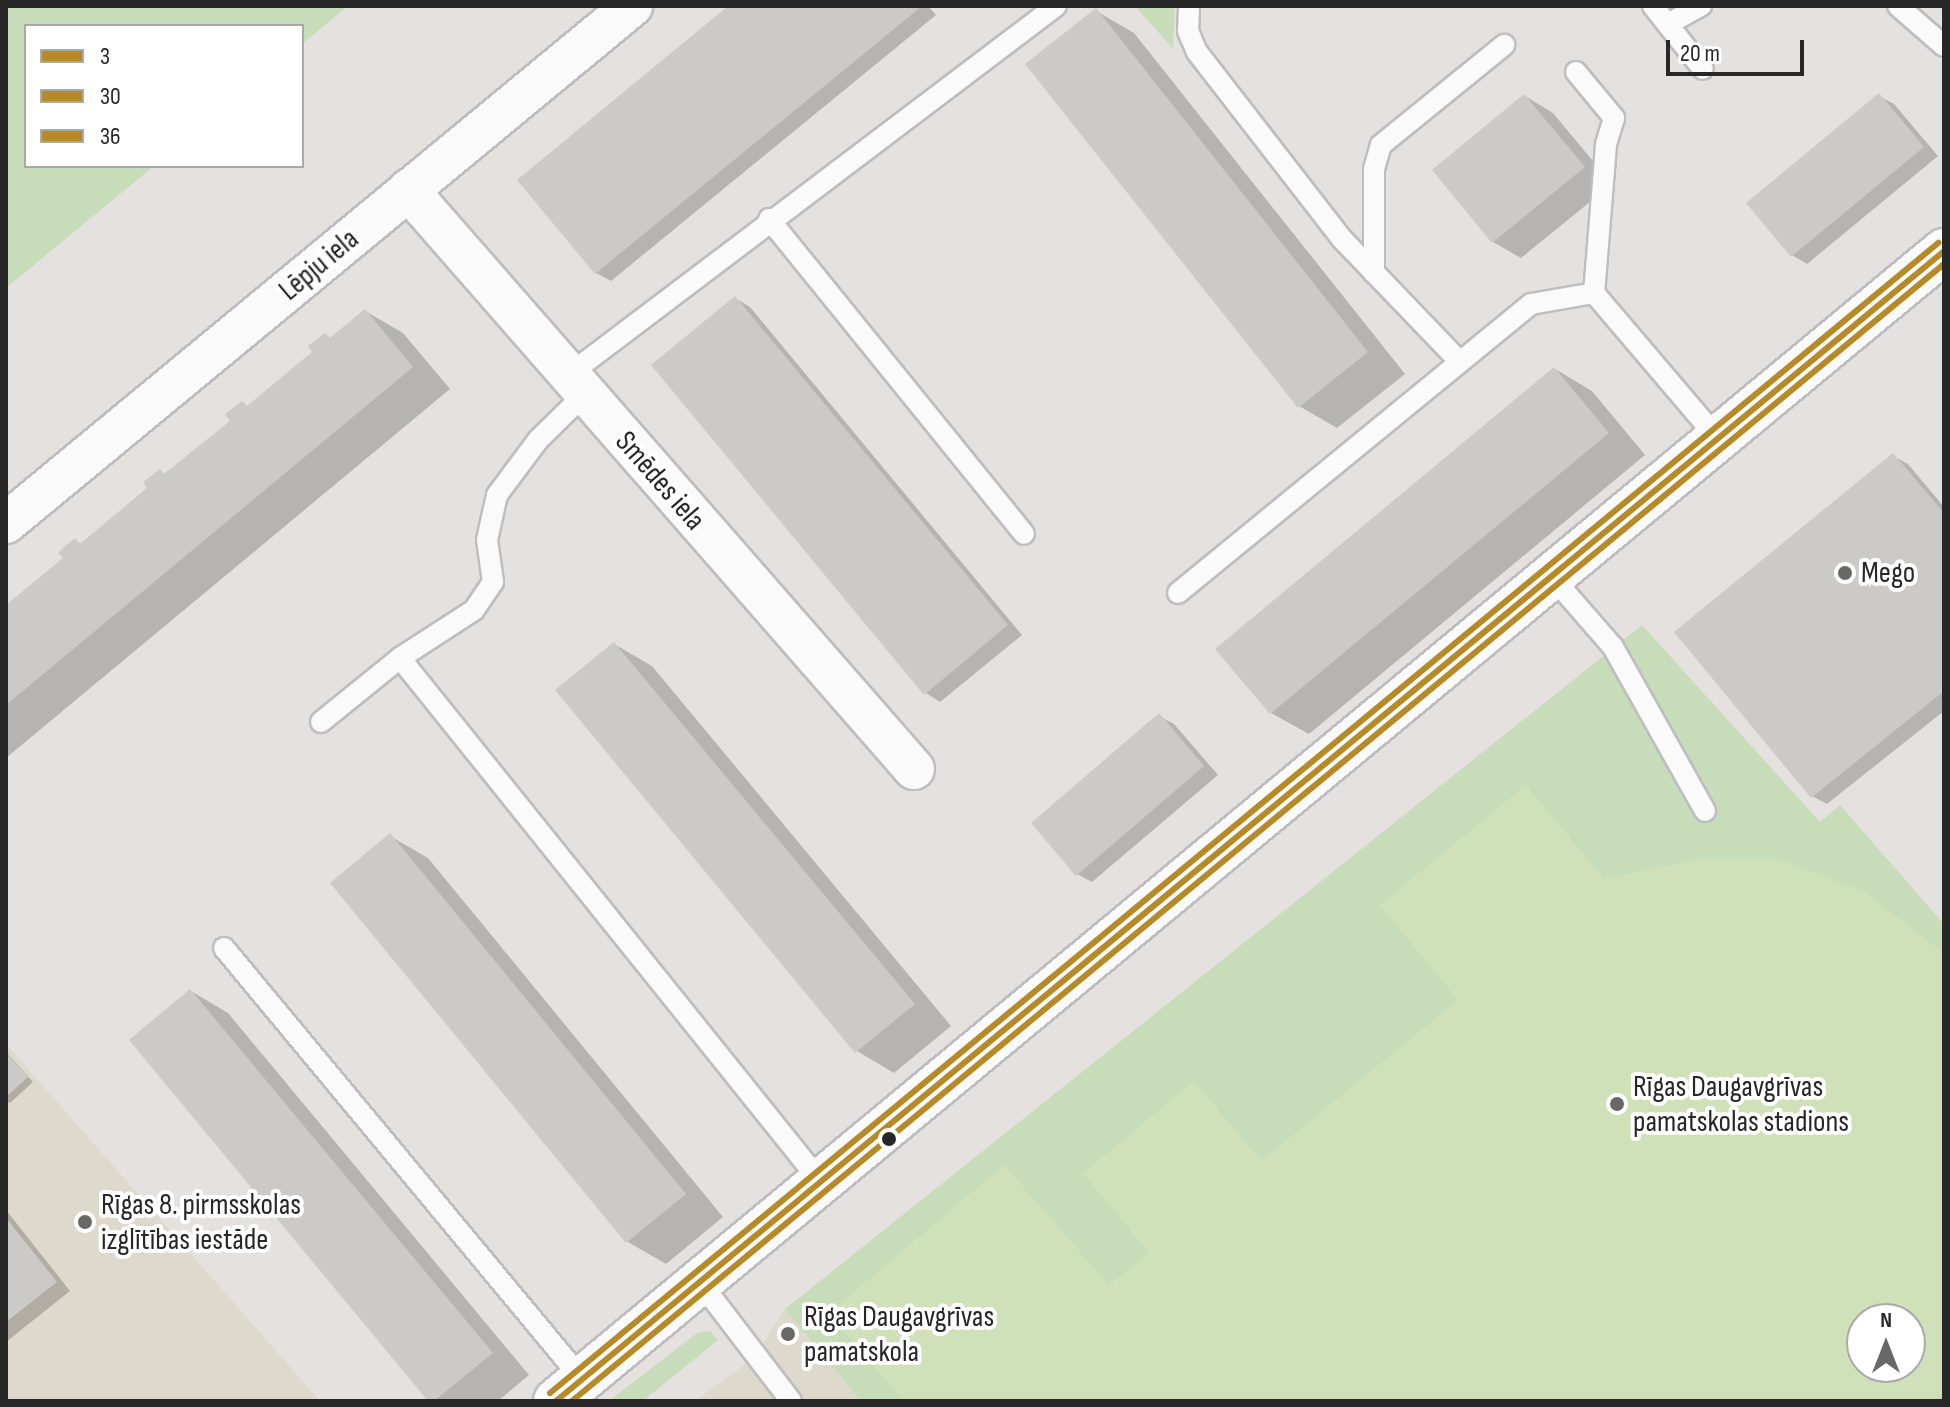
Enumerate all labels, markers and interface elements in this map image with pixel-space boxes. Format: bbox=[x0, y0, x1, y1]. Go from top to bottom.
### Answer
legend bbox=[24, 24, 304, 168]
scale bar bbox=[1670, 24, 1808, 74]
text: 20 m bbox=[1680, 39, 1720, 68]
text: 3 bbox=[100, 42, 110, 71]
text: 30 bbox=[100, 82, 121, 111]
text: 36 bbox=[100, 122, 121, 151]
street label: Lēpju iela bbox=[272, 221, 366, 309]
street label: Smēdes iela bbox=[607, 424, 713, 538]
place label: Mego bbox=[1861, 555, 1915, 591]
marker: Mego bbox=[1836, 564, 1854, 582]
place label: Rīgas Daugavgrīvas pamatskolas stadions bbox=[1633, 1069, 1849, 1140]
marker: Rīgas Daugavgrīvas pamatskolas stadions bbox=[1608, 1095, 1626, 1113]
unlabelled marker bbox=[881, 1131, 897, 1147]
place label: Rīgas 8. pirmsskolas izglītības iestāde bbox=[101, 1187, 301, 1258]
marker: Rīgas 8. pirmsskolas izglītības iestāde bbox=[76, 1213, 94, 1231]
place label: Rīgas Daugavgrīvas pamatskola bbox=[804, 1299, 994, 1370]
north arrow bbox=[1846, 1303, 1926, 1383]
text: N bbox=[1880, 1307, 1892, 1334]
marker: Rīgas Daugavgrīvas pamatskola bbox=[779, 1325, 797, 1343]

